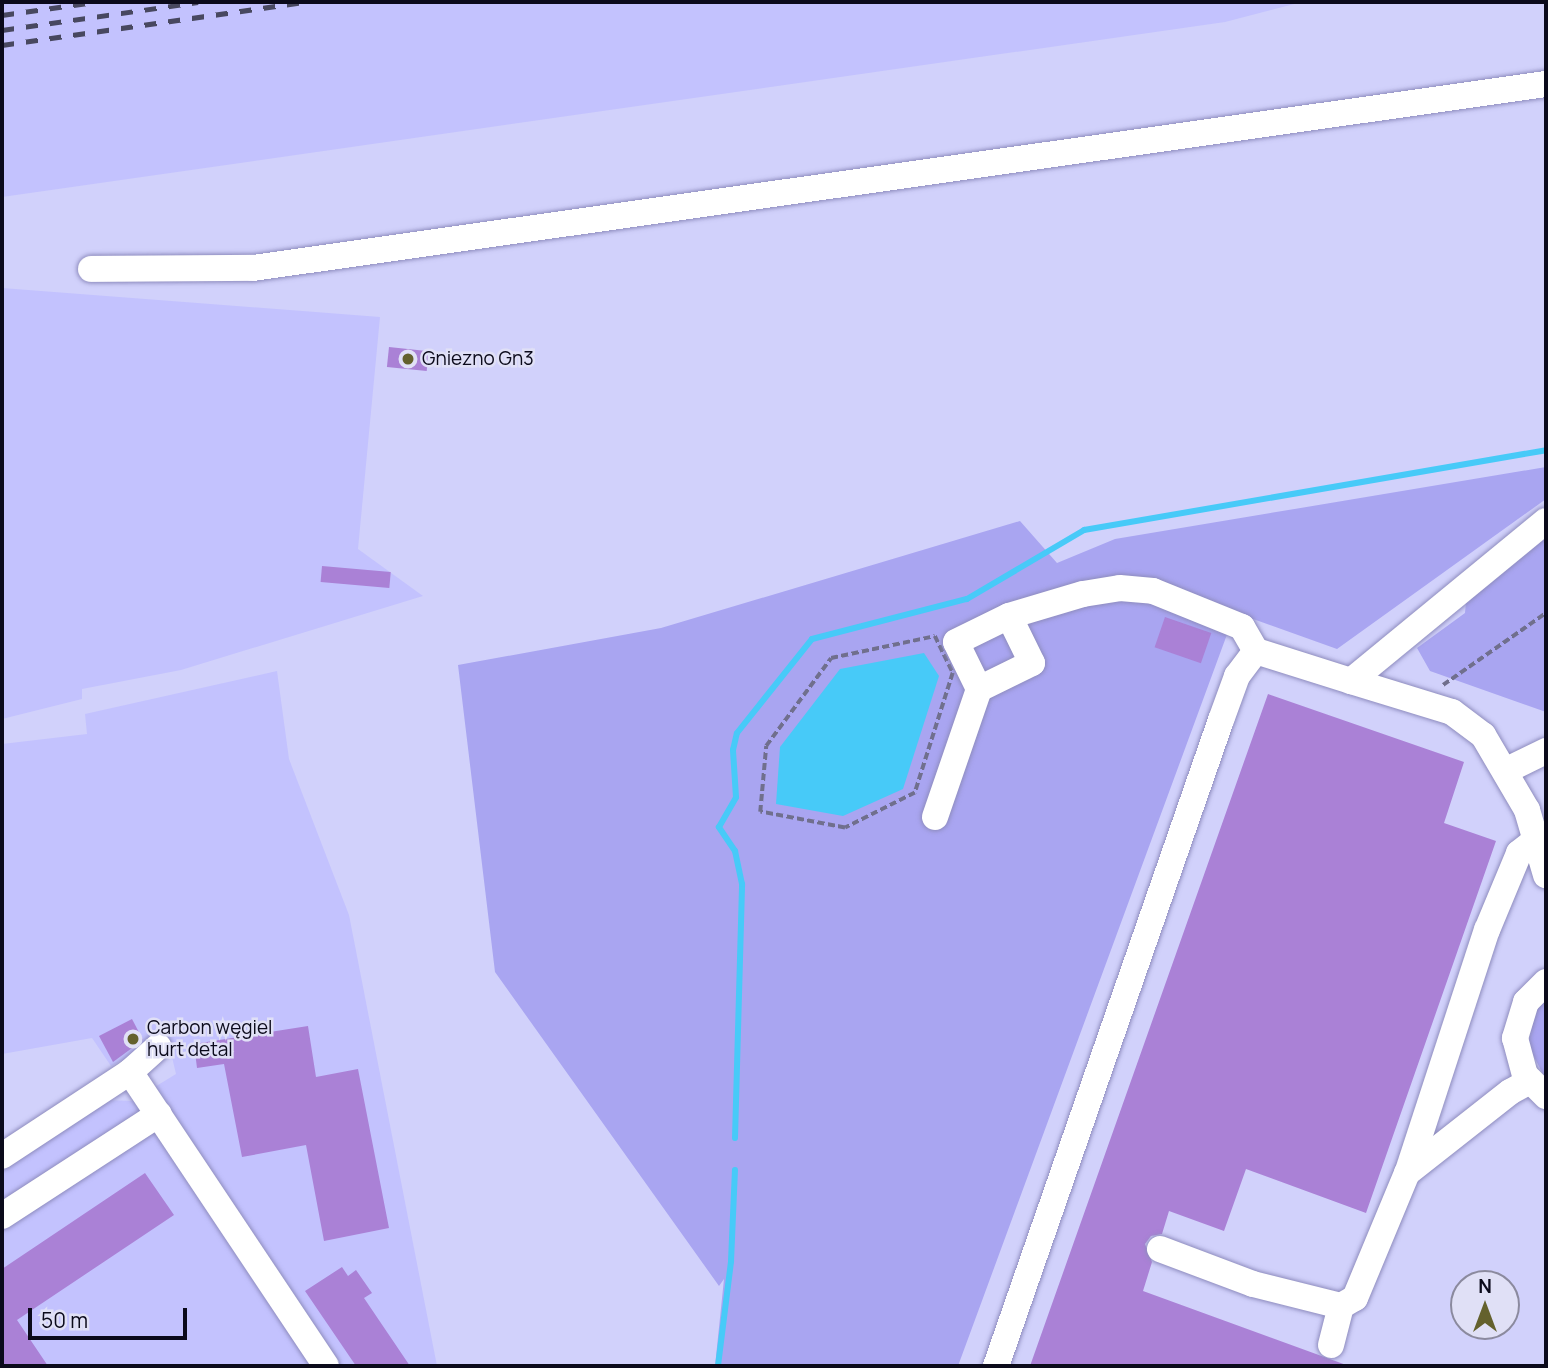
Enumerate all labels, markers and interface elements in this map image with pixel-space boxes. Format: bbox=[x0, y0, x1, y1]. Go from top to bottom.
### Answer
place label: Gniezno Gn3 bbox=[422, 348, 534, 370]
marker: Gniezno Gn3 bbox=[400, 351, 416, 367]
place label: Carbon węgiel hurt detal bbox=[147, 1017, 272, 1061]
marker: Carbon węgiel hurt detal bbox=[125, 1031, 141, 1047]
north arrow bbox=[1450, 1270, 1520, 1340]
text: N bbox=[1478, 1273, 1492, 1299]
scale bar bbox=[32, 1294, 191, 1338]
text: 50 m bbox=[41, 1306, 88, 1334]

